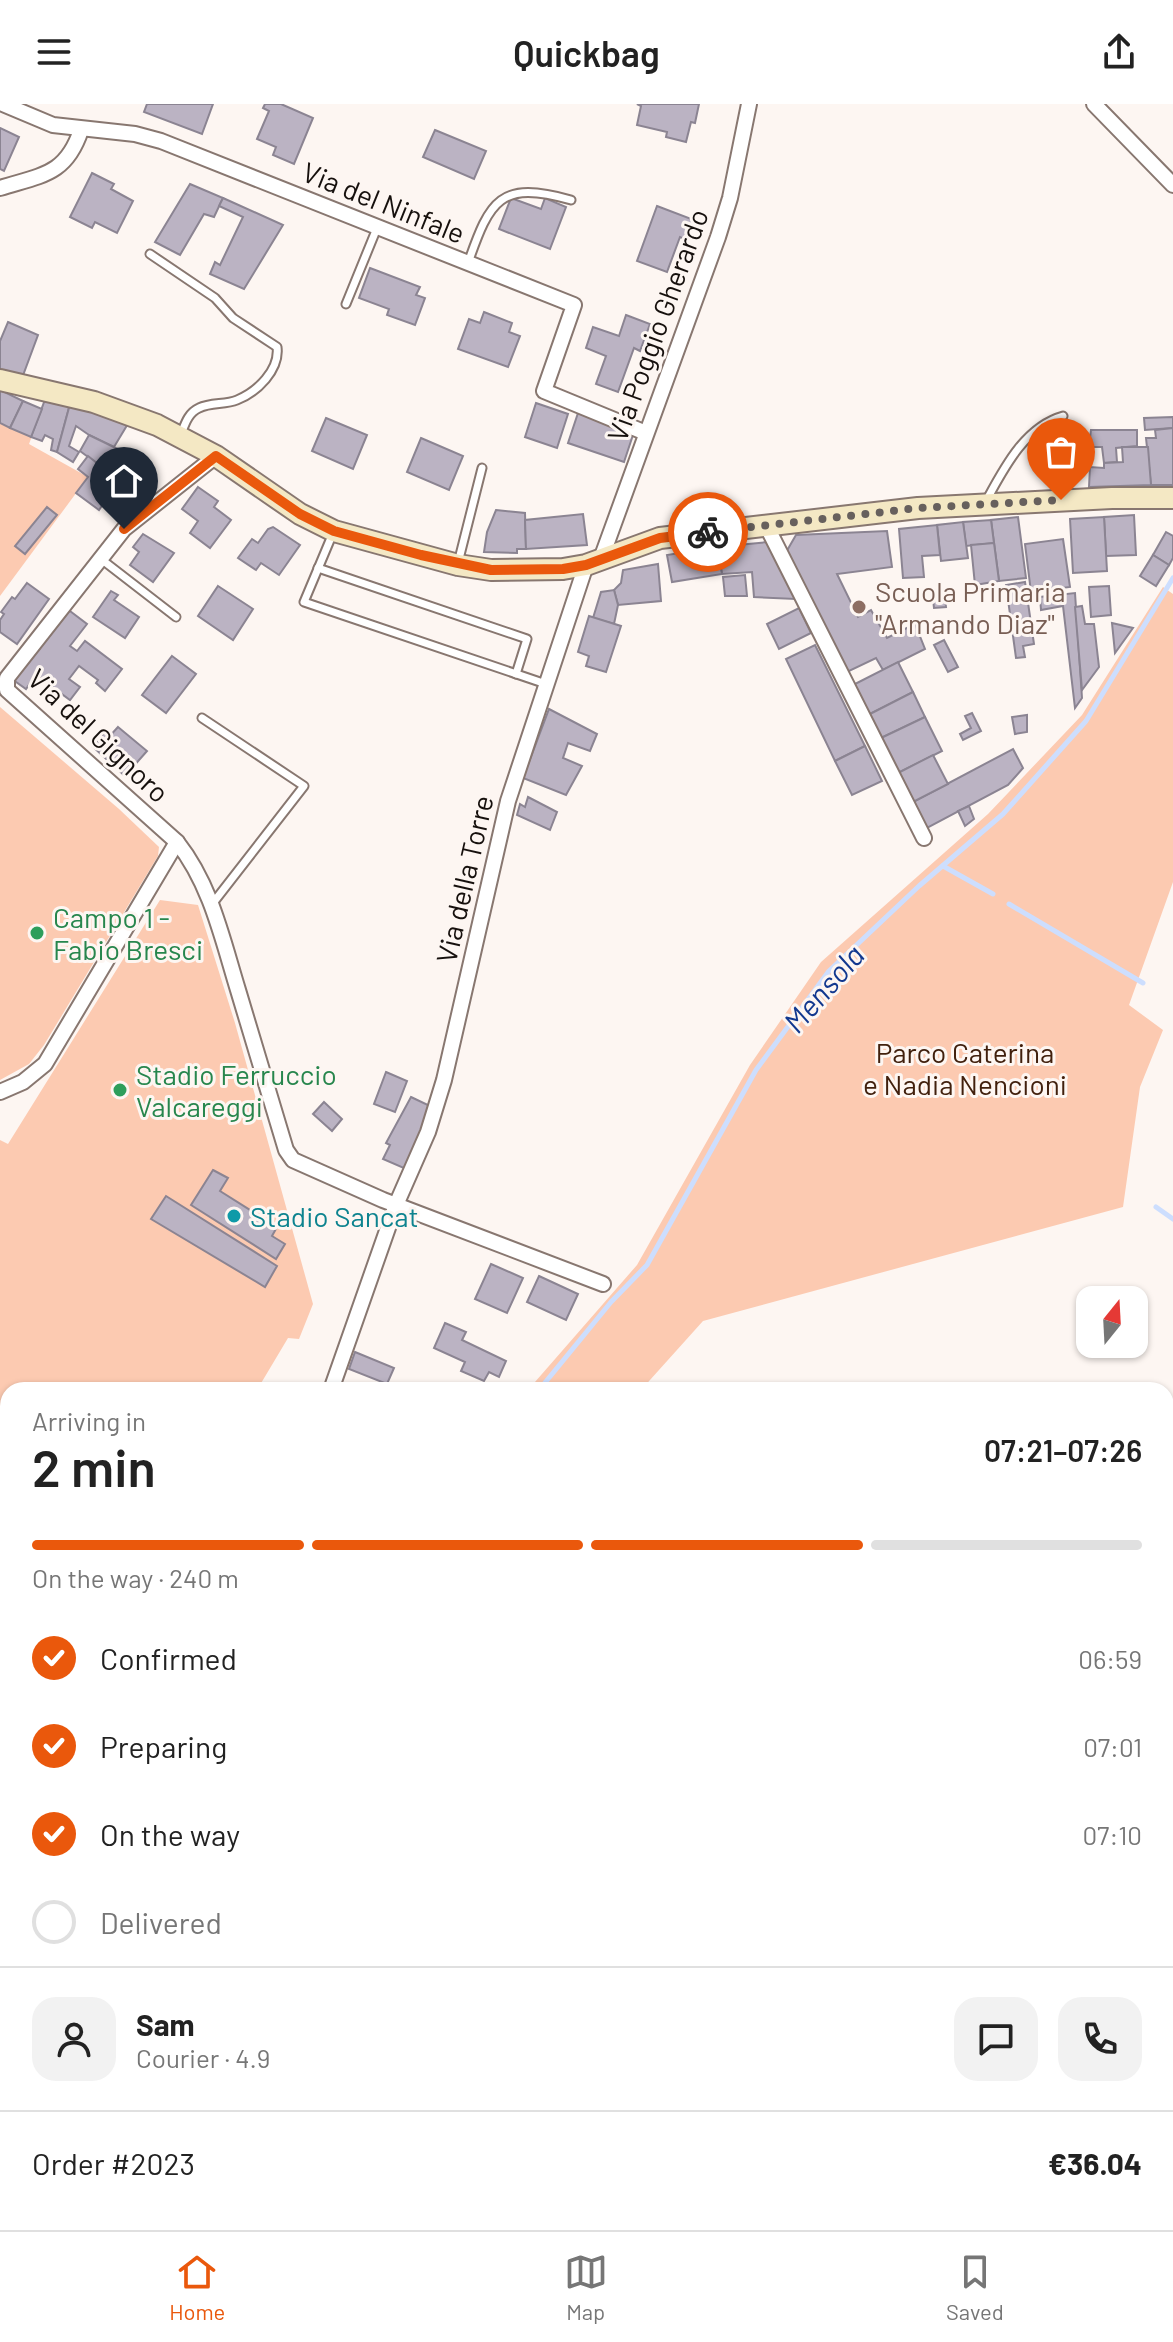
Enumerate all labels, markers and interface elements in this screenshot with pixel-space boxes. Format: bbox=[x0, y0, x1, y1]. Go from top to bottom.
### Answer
icon: menu bbox=[32, 30, 76, 74]
icon: share bbox=[1097, 30, 1141, 74]
text: Quickbag bbox=[513, 31, 660, 74]
street label: Via del Ninfale bbox=[298, 154, 470, 250]
street label: Via Poggio Gherardo bbox=[599, 204, 715, 446]
pin bbox=[1027, 418, 1095, 500]
icon: bag bbox=[1039, 430, 1083, 474]
pin bbox=[90, 447, 158, 529]
icon: home bbox=[102, 459, 146, 503]
courier bbox=[668, 492, 748, 572]
icon: bike bbox=[686, 510, 730, 554]
place label: Scuola Primaria "Armando Diaz" bbox=[875, 574, 1066, 640]
marker: Scuola Primaria "Armando Diaz" bbox=[850, 598, 868, 616]
street label: Via del Gignoro bbox=[21, 661, 177, 809]
street label: Via della Torre bbox=[428, 792, 500, 966]
place label: Campo 1 - Fabio Bresci bbox=[53, 900, 203, 966]
marker: Campo 1 - Fabio Bresci bbox=[28, 924, 46, 942]
water label: Mensola bbox=[775, 937, 871, 1039]
park label: Parco Caterina e Nadia Nencioni bbox=[863, 1035, 1067, 1101]
place label: Stadio Ferruccio Valcareggi bbox=[136, 1057, 337, 1123]
marker: Stadio Ferruccio Valcareggi bbox=[111, 1081, 129, 1099]
place label: Stadio Sancat bbox=[250, 1199, 419, 1233]
marker: Stadio Sancat bbox=[225, 1207, 243, 1225]
north arrow bbox=[1076, 1286, 1148, 1358]
map controls bbox=[1076, 1286, 1148, 1358]
text: Arriving in bbox=[32, 1405, 146, 1436]
text: 07:21–07:26 bbox=[984, 1432, 1142, 1468]
text: 2 min bbox=[32, 1435, 156, 1497]
text: On the way · 240 m bbox=[32, 1562, 239, 1593]
icon: check bbox=[32, 1636, 76, 1680]
text: Confirmed bbox=[100, 1640, 237, 1676]
text: 06:59 bbox=[1078, 1643, 1142, 1674]
icon: check bbox=[32, 1724, 76, 1768]
text: Preparing bbox=[100, 1728, 227, 1764]
text: 07:01 bbox=[1083, 1731, 1142, 1762]
icon: check bbox=[32, 1812, 76, 1856]
text: On the way bbox=[100, 1816, 240, 1852]
text: 07:10 bbox=[1082, 1819, 1142, 1850]
text: Delivered bbox=[100, 1904, 222, 1940]
button: person bbox=[32, 1997, 116, 2081]
button: chat bbox=[954, 1997, 1038, 2081]
button: phone bbox=[1058, 1997, 1142, 2081]
text: Sam bbox=[136, 2006, 195, 2042]
text: Courier · 4.9 bbox=[136, 2042, 270, 2073]
text: Order #2023 bbox=[32, 2145, 195, 2181]
text: €36.04 bbox=[1048, 2145, 1142, 2181]
tab: Home bbox=[169, 2250, 225, 2324]
tab: Map bbox=[564, 2250, 608, 2324]
tab: Saved bbox=[946, 2250, 1004, 2324]

